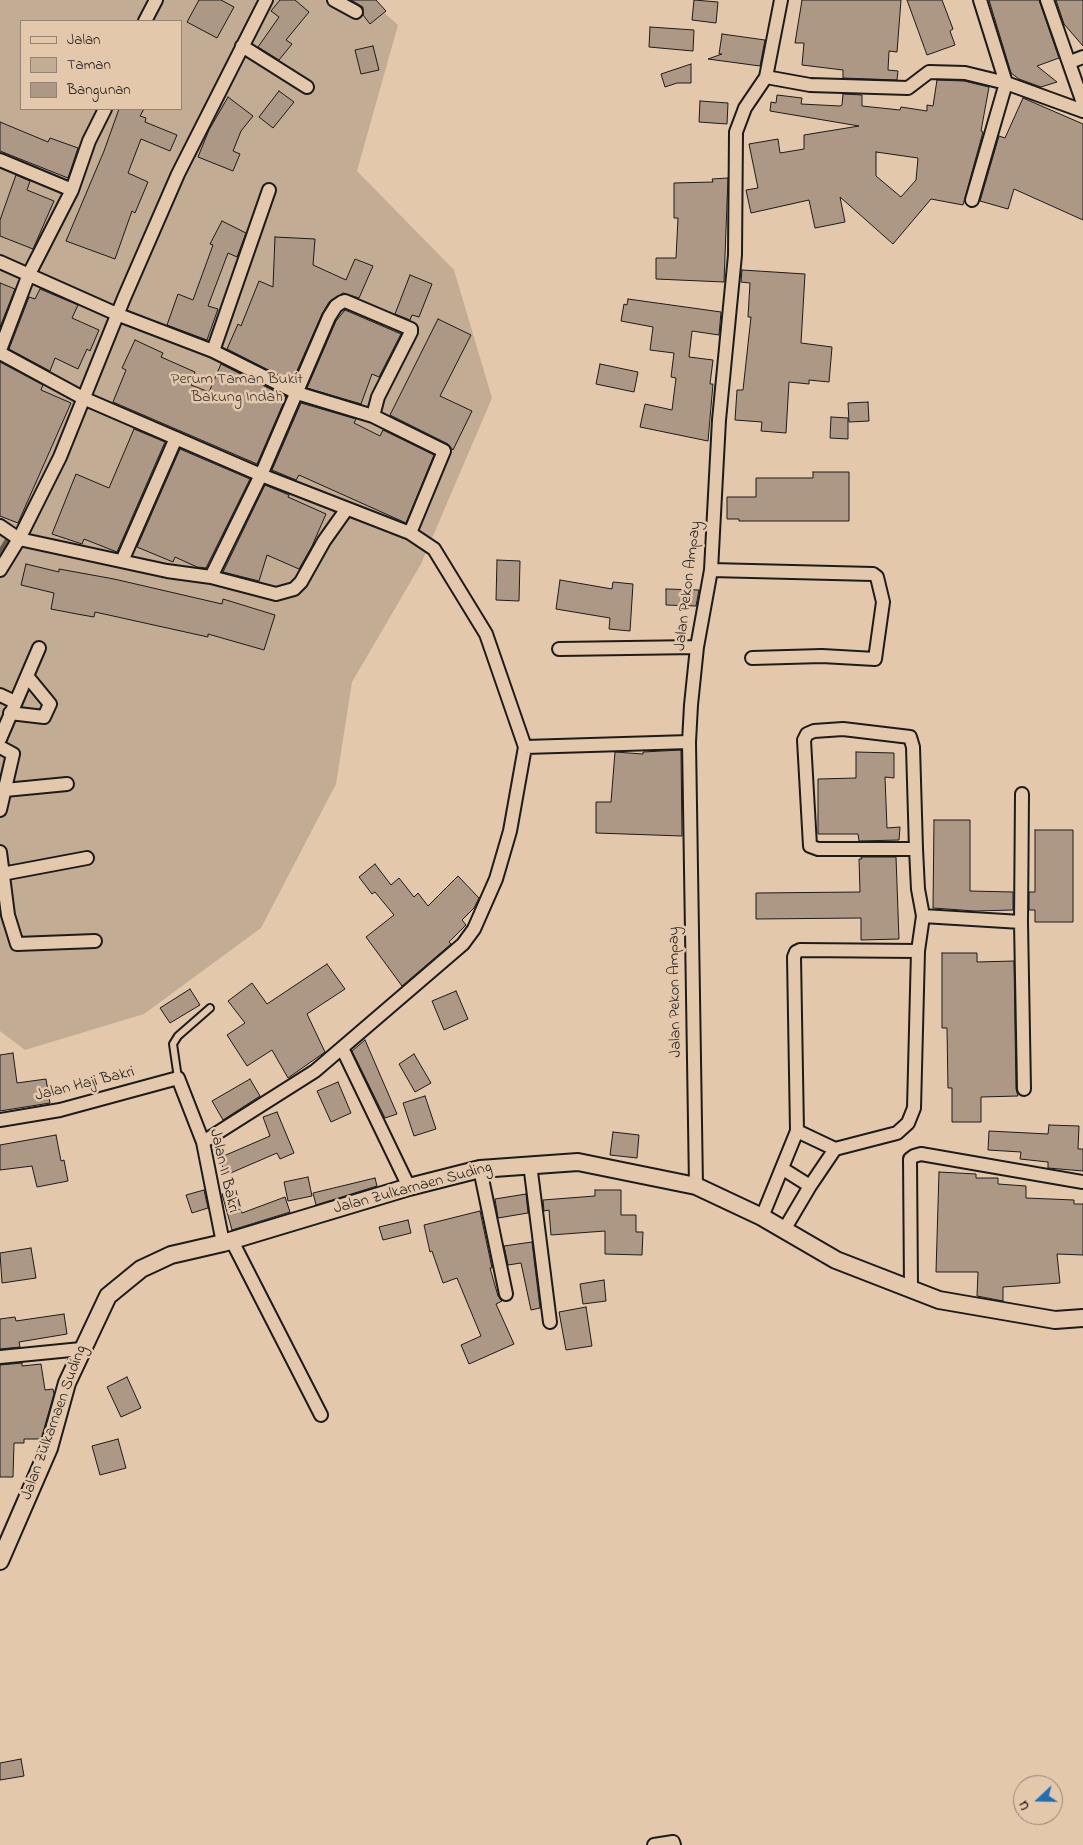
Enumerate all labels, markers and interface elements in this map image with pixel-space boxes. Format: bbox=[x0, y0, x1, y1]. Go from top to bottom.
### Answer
legend bbox=[20, 20, 182, 110]
text: Jalan bbox=[67, 29, 100, 51]
text: Taman bbox=[67, 54, 111, 76]
text: Bangunan bbox=[67, 79, 131, 101]
park label: Perum Taman Bukit Bakung Indah bbox=[171, 370, 303, 408]
street label: Jalan Pekon Ampay bbox=[671, 520, 707, 652]
street label: Jalan Pekon Ampay bbox=[665, 926, 687, 1058]
street label: Jalan Haji Bakri bbox=[33, 1063, 137, 1107]
street label: Jalan II Bakri bbox=[204, 1127, 242, 1215]
street label: Jalan Zulkarnaen Suding bbox=[332, 1159, 494, 1219]
street label: Jalan Zulkarnaen Suding bbox=[18, 1343, 92, 1503]
north arrow bbox=[1013, 1775, 1063, 1825]
text: U bbox=[1013, 1797, 1036, 1813]

